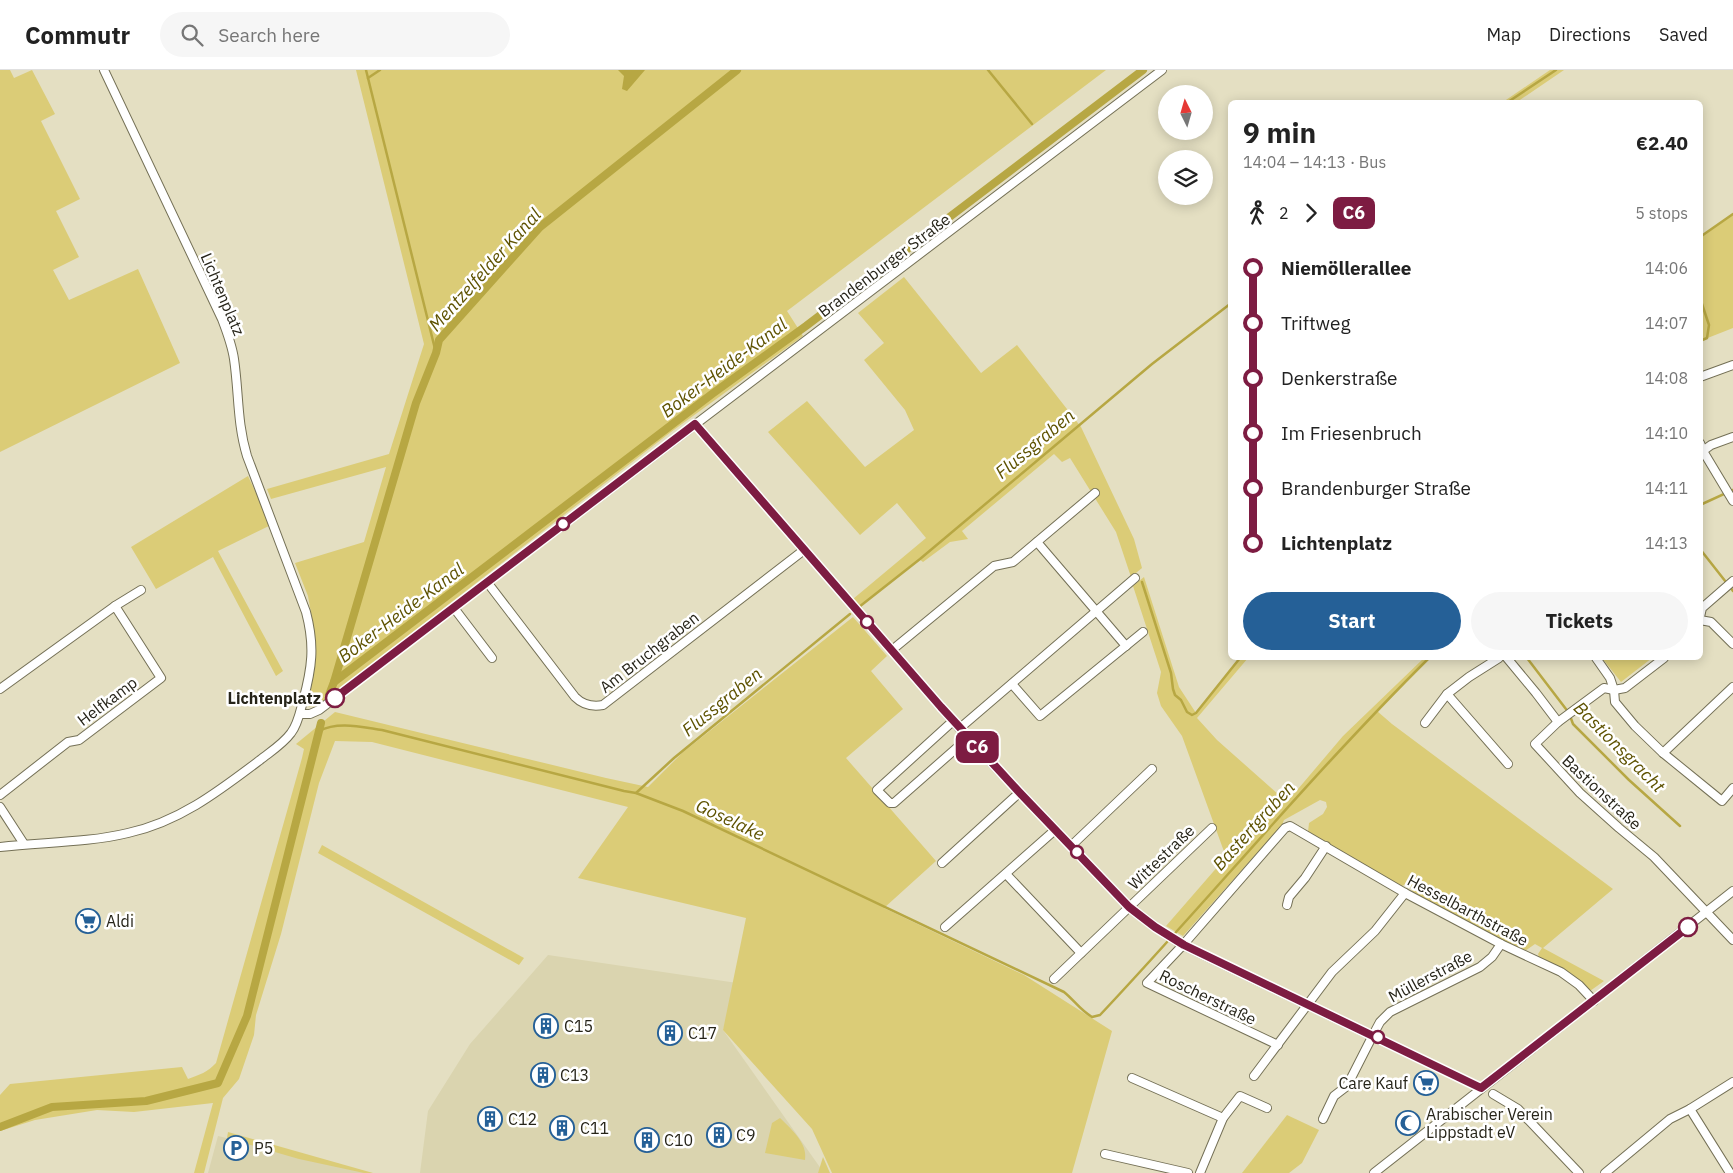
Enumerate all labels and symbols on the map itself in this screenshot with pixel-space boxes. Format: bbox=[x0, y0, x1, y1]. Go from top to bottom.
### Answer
north arrow bbox=[1158, 85, 1212, 140]
water label: Mentzelfelder Kanal bbox=[423, 203, 546, 336]
street label: Brandenburger Straße bbox=[814, 209, 954, 321]
street label: Lichtenplatz bbox=[197, 250, 249, 338]
water label: Boker-Heide-Kanal bbox=[656, 313, 791, 422]
water label: Flussgraben bbox=[990, 404, 1079, 484]
unlabelled marker bbox=[556, 517, 570, 531]
water label: Boker-Heide-Kanal bbox=[333, 558, 468, 667]
street label: Am Bruchgraben bbox=[595, 607, 703, 697]
unlabelled marker bbox=[860, 615, 874, 629]
water label: Flussgraben bbox=[677, 662, 767, 741]
street label: Helfkamp bbox=[73, 672, 141, 730]
place label: Lichtenplatz bbox=[228, 688, 321, 708]
marker: Lichtenplatz bbox=[325, 688, 345, 708]
water label: Bastionsgracht bbox=[1569, 696, 1671, 798]
line badge: C6 bbox=[954, 731, 1000, 763]
street label: Bastionstraße bbox=[1558, 750, 1646, 834]
water label: Bastertgraben bbox=[1207, 776, 1300, 875]
water label: Goselake bbox=[692, 794, 768, 845]
street label: Wittestraße bbox=[1124, 820, 1199, 894]
unlabelled marker bbox=[1070, 845, 1084, 859]
street label: Hesselbarthstraße bbox=[1404, 870, 1532, 950]
supermarket icon: Aldi bbox=[75, 908, 101, 934]
place label: Aldi bbox=[106, 911, 134, 931]
unlabelled marker bbox=[1678, 917, 1698, 937]
street label: Müllerstraße bbox=[1385, 945, 1476, 1006]
street label: Roscherstraße bbox=[1156, 965, 1260, 1029]
building icon: C15 bbox=[533, 1013, 559, 1039]
place label: C15 bbox=[564, 1016, 593, 1036]
building icon: C17 bbox=[657, 1020, 683, 1046]
place label: C17 bbox=[688, 1023, 717, 1043]
unlabelled marker bbox=[1371, 1030, 1385, 1044]
building icon: C13 bbox=[530, 1062, 556, 1088]
place label: C13 bbox=[560, 1065, 589, 1085]
supermarket icon: Care Kauf bbox=[1413, 1070, 1439, 1096]
place label: Care Kauf bbox=[1338, 1073, 1408, 1093]
place label: Arabischer Verein Lippstadt eV bbox=[1426, 1104, 1553, 1142]
building icon: C12 bbox=[477, 1106, 503, 1132]
place label: C12 bbox=[508, 1109, 537, 1129]
mosque icon: Arabischer Verein Lippstadt eV bbox=[1395, 1110, 1421, 1136]
building icon: C11 bbox=[549, 1115, 575, 1141]
place label: C11 bbox=[580, 1118, 609, 1138]
building icon: C9 bbox=[706, 1122, 732, 1148]
place label: C9 bbox=[736, 1125, 756, 1145]
building icon: C10 bbox=[634, 1127, 660, 1153]
place label: C10 bbox=[664, 1130, 693, 1150]
parking icon: P5 bbox=[223, 1135, 249, 1161]
place label: P5 bbox=[254, 1138, 273, 1158]

